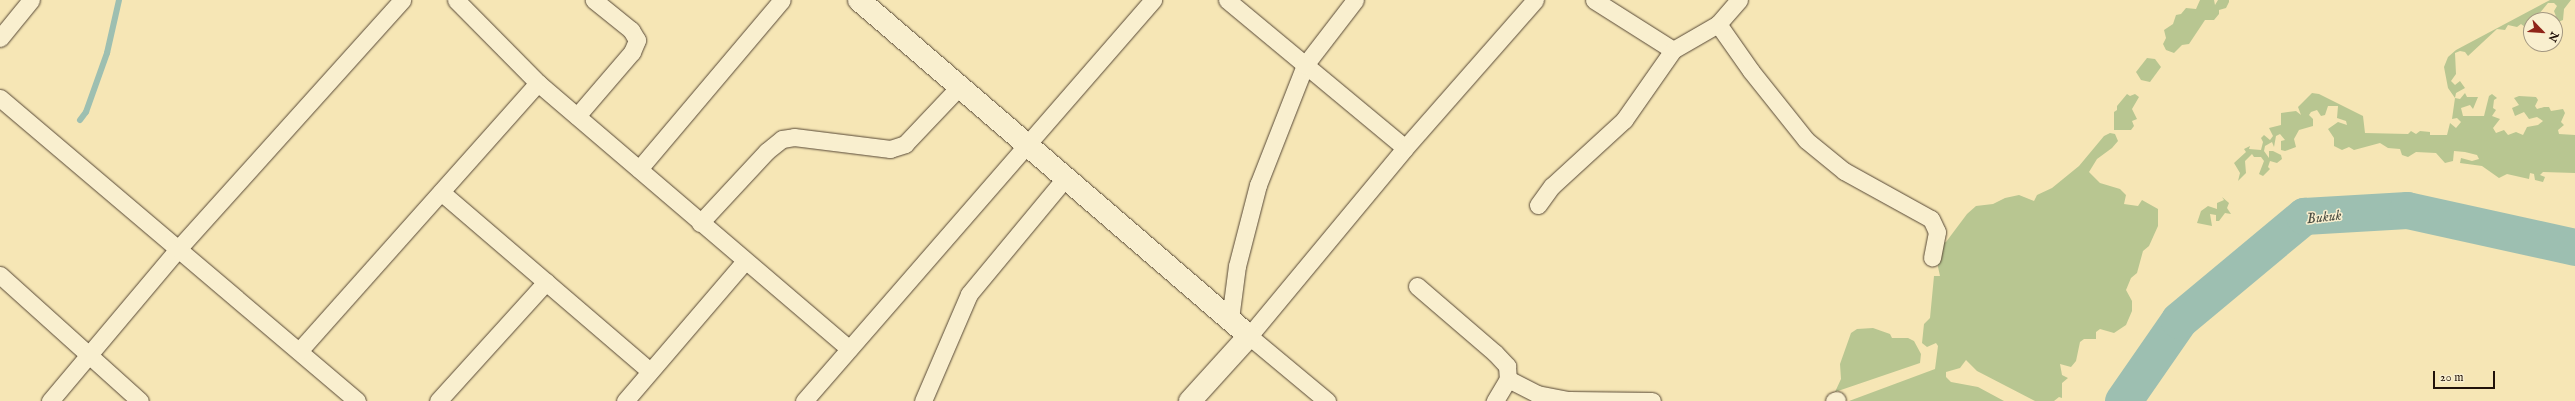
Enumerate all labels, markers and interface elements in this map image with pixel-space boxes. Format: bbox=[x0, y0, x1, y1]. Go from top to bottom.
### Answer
north arrow bbox=[2523, 12, 2563, 52]
text: N bbox=[2545, 29, 2561, 44]
water label: Bukuk bbox=[2305, 206, 2343, 228]
scale bar bbox=[2435, 363, 2497, 389]
text: 20 m bbox=[2440, 370, 2463, 385]

